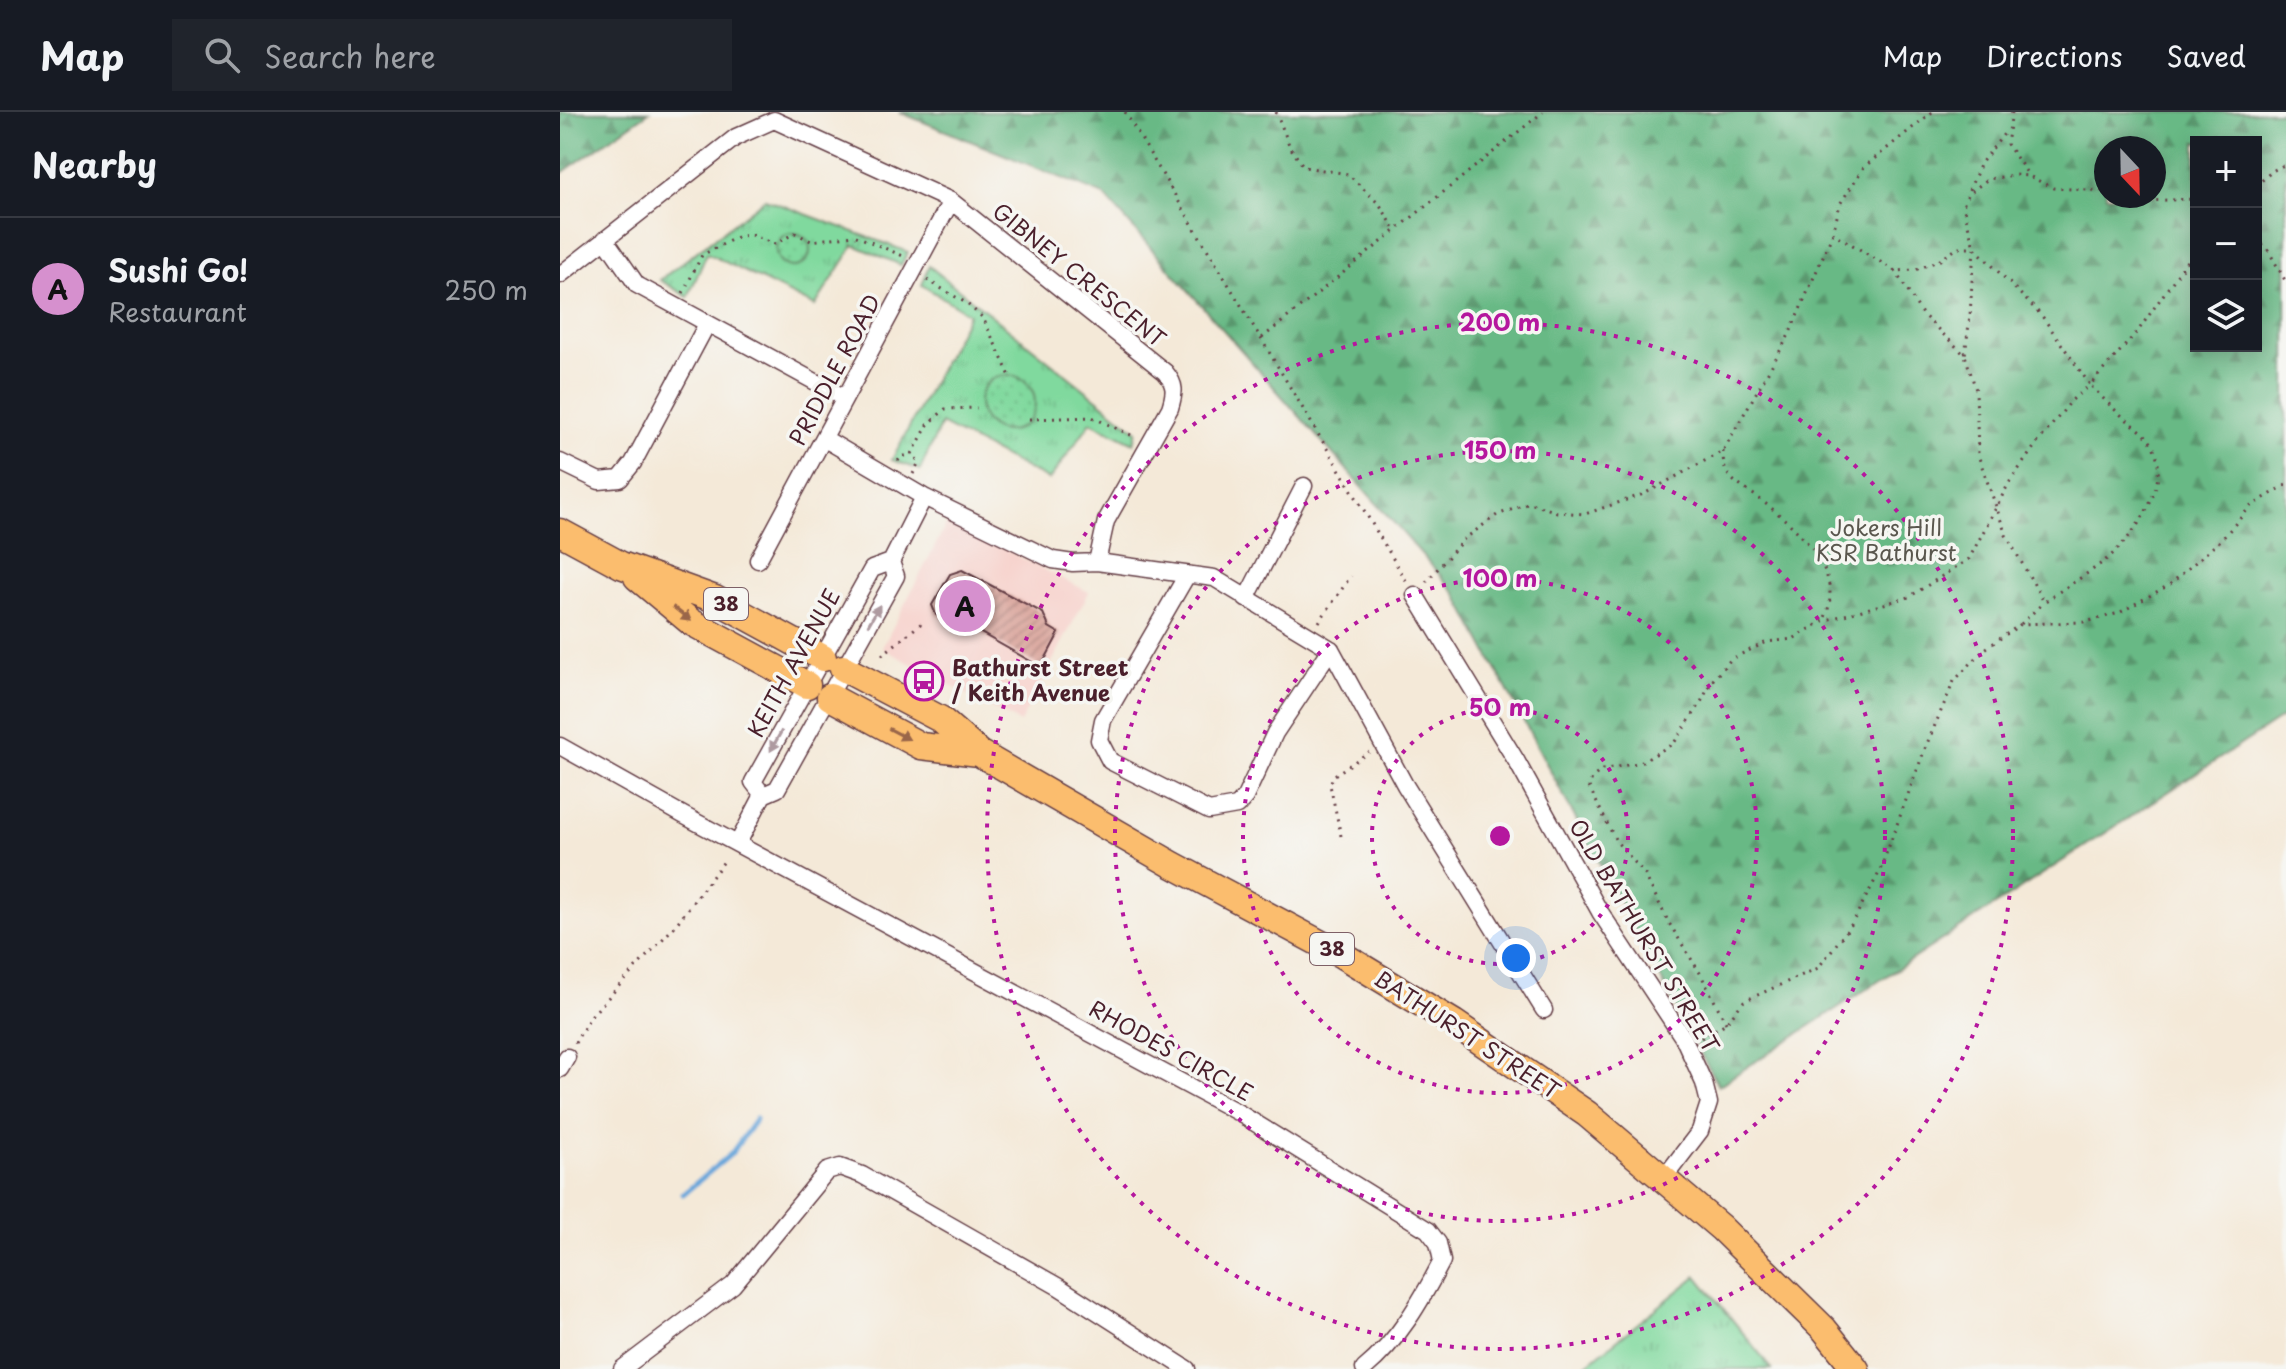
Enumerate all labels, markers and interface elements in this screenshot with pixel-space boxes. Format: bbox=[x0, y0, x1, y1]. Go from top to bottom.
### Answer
search box bbox=[172, 19, 732, 91]
text: Map bbox=[40, 27, 124, 84]
icon: search bbox=[200, 33, 244, 77]
text: Search here bbox=[264, 33, 436, 78]
text: Map bbox=[1883, 34, 1942, 77]
text: Directions bbox=[1986, 34, 2123, 77]
text: Saved bbox=[2167, 34, 2246, 77]
north arrow bbox=[2094, 136, 2166, 208]
map controls bbox=[2190, 136, 2262, 352]
button: + bbox=[2190, 136, 2262, 208]
text: Nearby bbox=[32, 138, 157, 190]
street label: GIBNEY CRESCENT bbox=[986, 194, 1174, 354]
button: − bbox=[2190, 208, 2262, 280]
text: Sushi Go! bbox=[108, 247, 248, 292]
text: A bbox=[48, 270, 68, 309]
text: 250 m bbox=[444, 270, 528, 309]
button: layers bbox=[2190, 280, 2262, 352]
street label: PRIDDLE ROAD bbox=[780, 288, 888, 451]
text: Restaurant bbox=[108, 292, 247, 331]
text: 200 m bbox=[1460, 303, 1540, 339]
text: 150 m bbox=[1464, 431, 1536, 467]
park label: Jokers Hill KSR Bathurst bbox=[1815, 510, 1957, 568]
text: 100 m bbox=[1463, 559, 1537, 595]
pin: A bbox=[939, 576, 991, 636]
street label: KEITH AVENUE bbox=[738, 582, 847, 743]
road number: 38 bbox=[704, 588, 748, 620]
one-way arrow bbox=[867, 604, 881, 627]
one-way arrow bbox=[672, 605, 692, 622]
place label: Bathurst Street / Keith Avenue bbox=[951, 650, 1129, 708]
bus stop icon: Bathurst Street / Keith Avenue bbox=[903, 660, 945, 702]
text: 50 m bbox=[1469, 688, 1531, 724]
one-way arrow bbox=[887, 728, 910, 741]
one-way arrow bbox=[769, 730, 783, 752]
street label: OLD BATHURST STREET bbox=[1562, 812, 1728, 1058]
centre of rings bbox=[1486, 822, 1514, 850]
road number: 38 bbox=[1310, 933, 1354, 965]
your location bbox=[1496, 938, 1536, 978]
street label: BATHURST STREET bbox=[1368, 961, 1567, 1106]
street label: RHODES CIRCLE bbox=[1084, 991, 1260, 1108]

